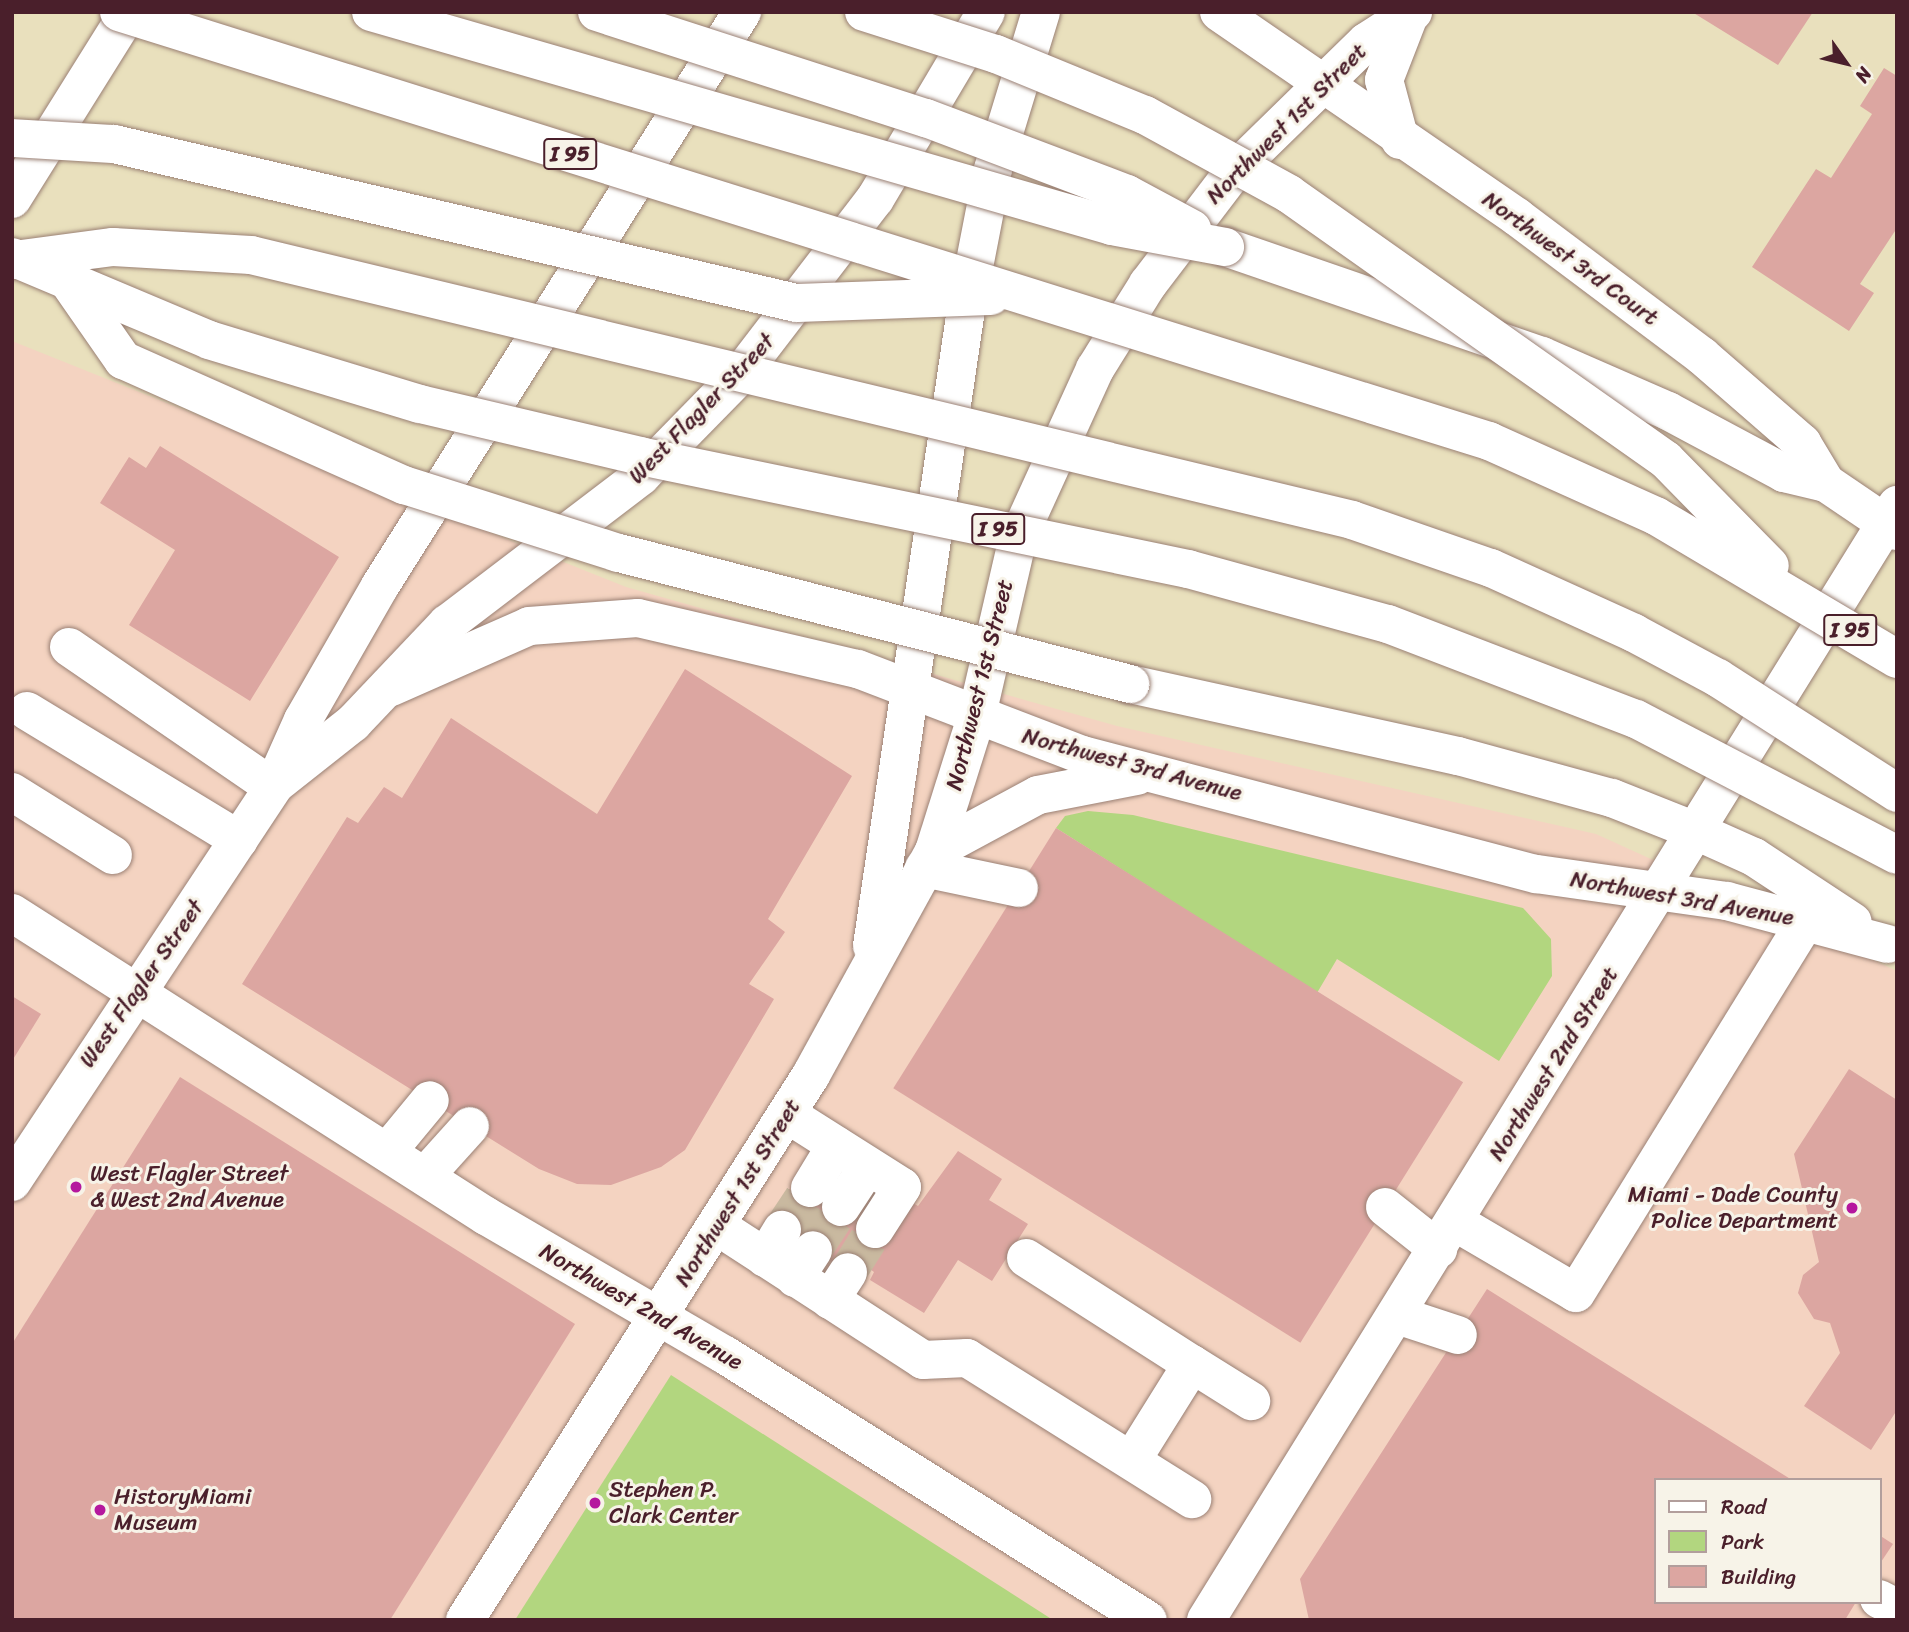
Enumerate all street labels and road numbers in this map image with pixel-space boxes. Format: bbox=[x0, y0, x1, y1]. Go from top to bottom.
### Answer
street label: Northwest 1st Street bbox=[1201, 38, 1373, 210]
road number: I 95 bbox=[542, 136, 598, 172]
street label: Northwest 3rd Court bbox=[1477, 186, 1663, 332]
street label: West Flagler Street bbox=[623, 328, 781, 490]
road number: I 95 bbox=[970, 512, 1026, 546]
street label: Northwest 1st Street bbox=[940, 577, 1020, 793]
road number: I 95 bbox=[1822, 612, 1878, 648]
street label: Northwest 3rd Avenue bbox=[1019, 722, 1245, 808]
street label: Northwest 3rd Avenue bbox=[1568, 866, 1796, 932]
street label: West Flagler Street bbox=[74, 895, 210, 1073]
street label: Northwest 2nd Street bbox=[1483, 962, 1625, 1166]
street label: Northwest 1st Street bbox=[669, 1094, 807, 1292]
street label: Northwest 2nd Avenue bbox=[535, 1238, 747, 1376]

